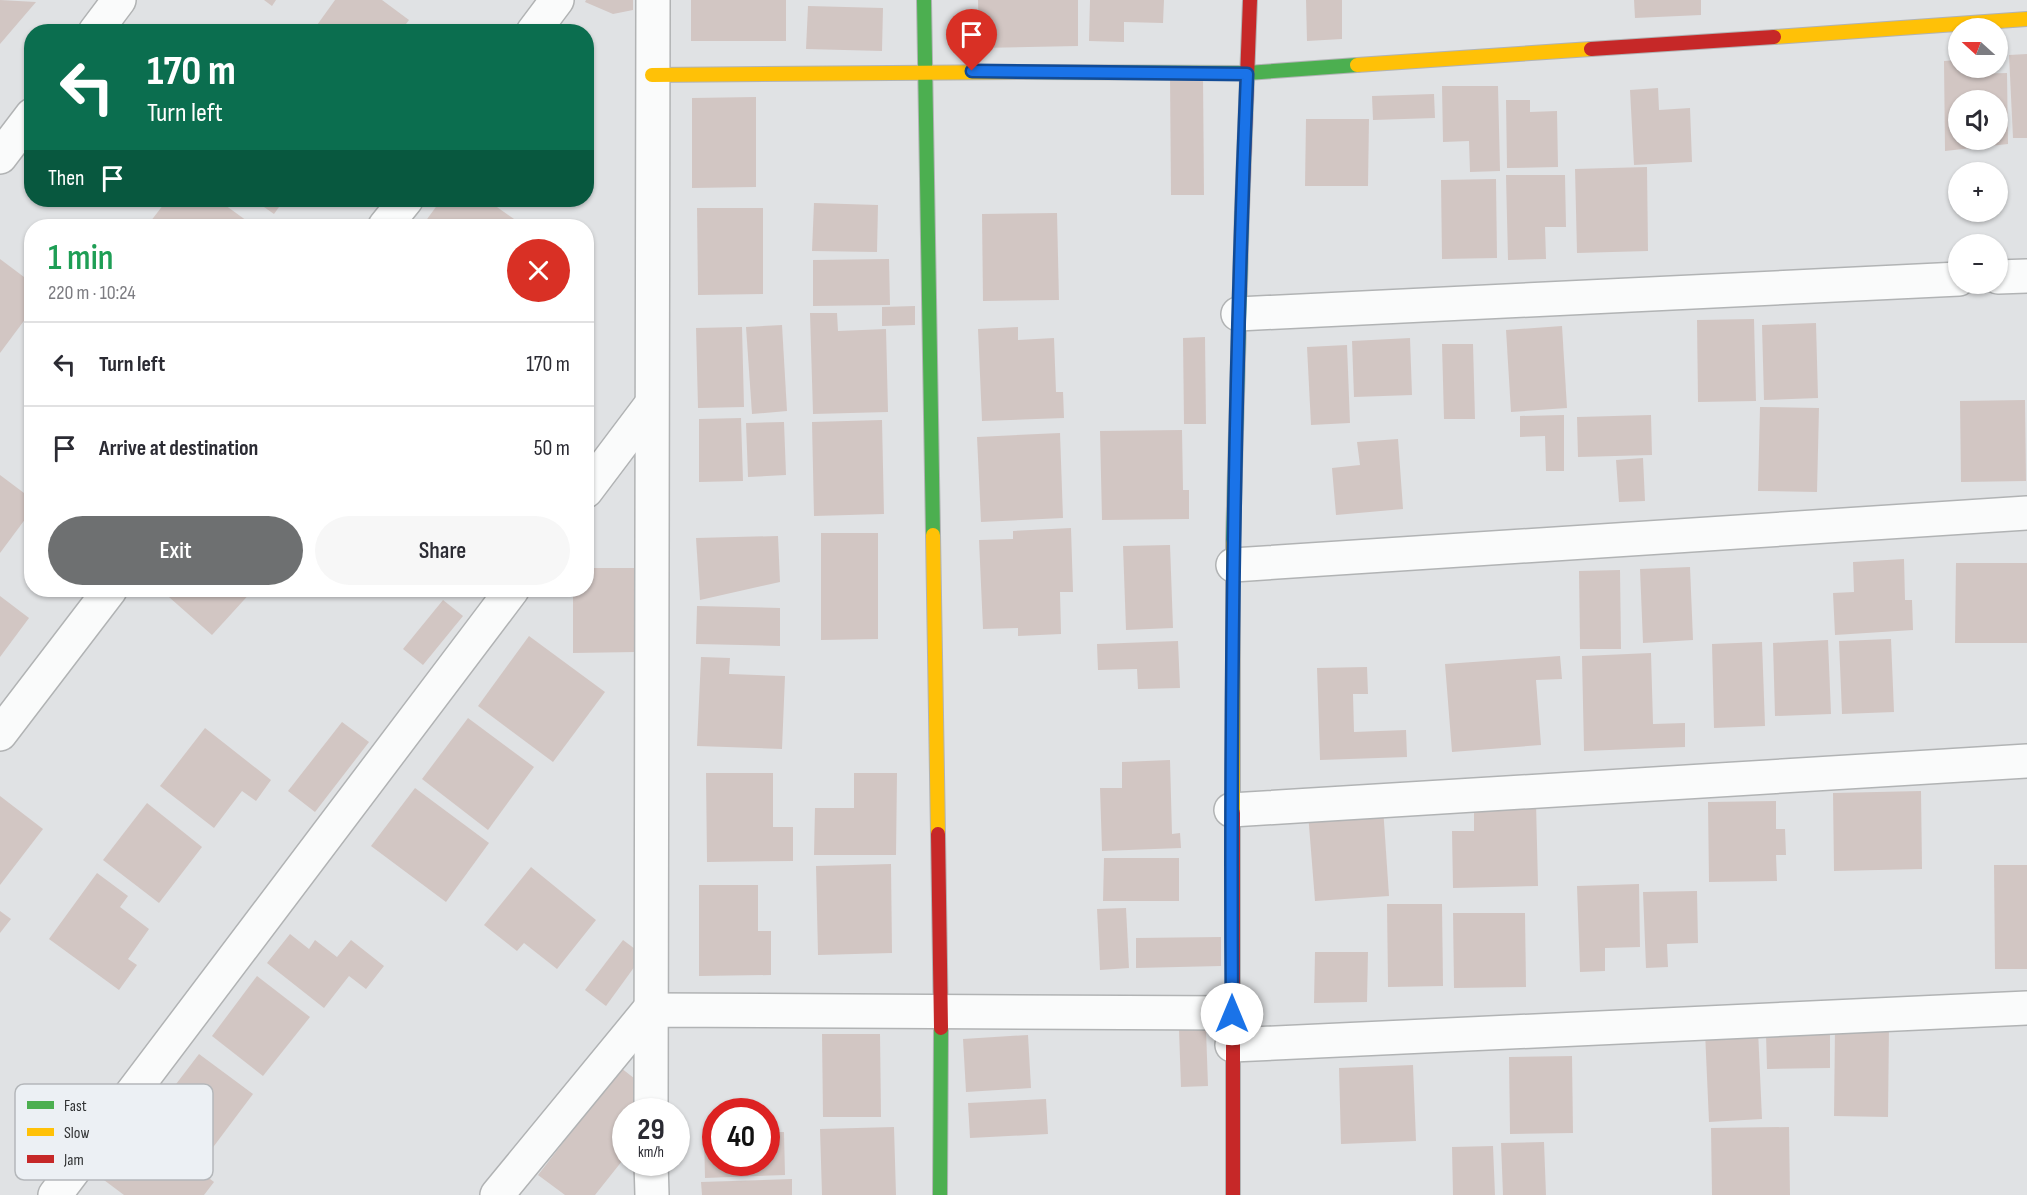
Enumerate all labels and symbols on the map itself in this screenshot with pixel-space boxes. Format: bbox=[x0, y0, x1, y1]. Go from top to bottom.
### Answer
pin bbox=[946, 9, 997, 71]
north arrow bbox=[1948, 18, 2008, 78]
position arrow bbox=[1200, 982, 1264, 1046]
legend bbox=[15, 1084, 213, 1180]
text: Fast bbox=[64, 1097, 87, 1116]
speed limit sign: 40 bbox=[702, 1098, 780, 1176]
text: Slow bbox=[64, 1124, 89, 1143]
text: Jam bbox=[63, 1151, 84, 1170]

